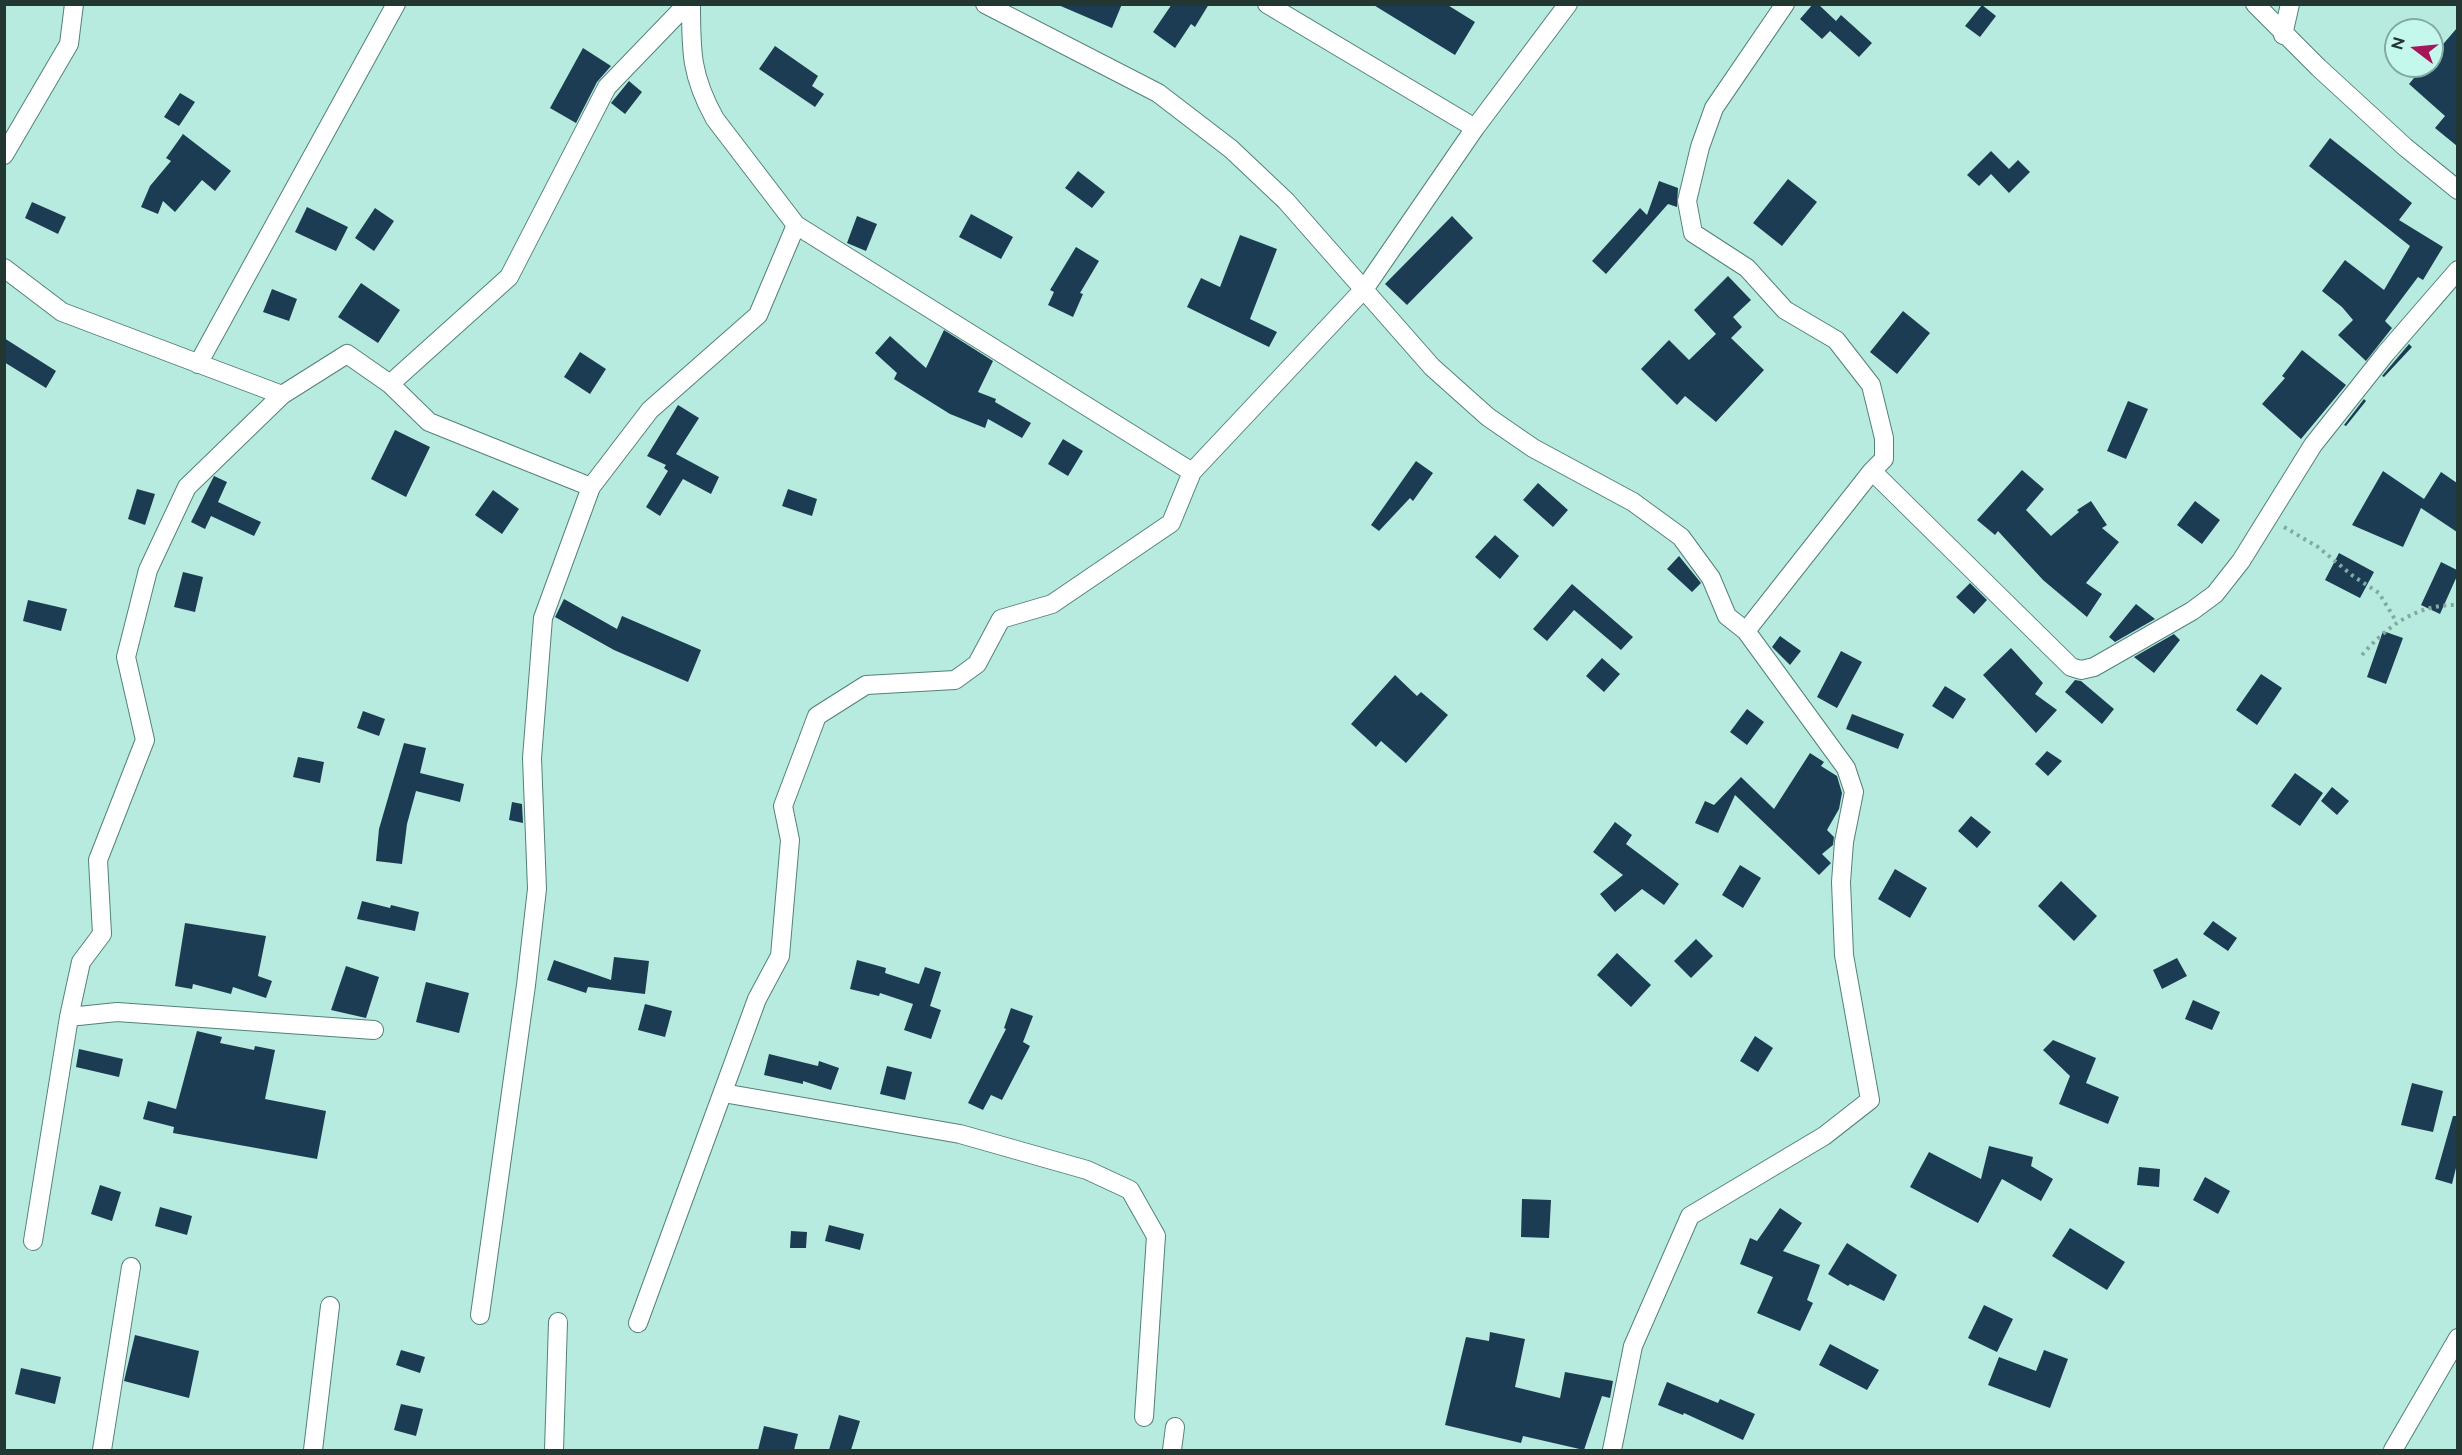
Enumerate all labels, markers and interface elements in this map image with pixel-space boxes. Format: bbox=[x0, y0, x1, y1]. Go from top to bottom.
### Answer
north arrow bbox=[2384, 18, 2444, 78]
text: N bbox=[2387, 35, 2409, 52]

